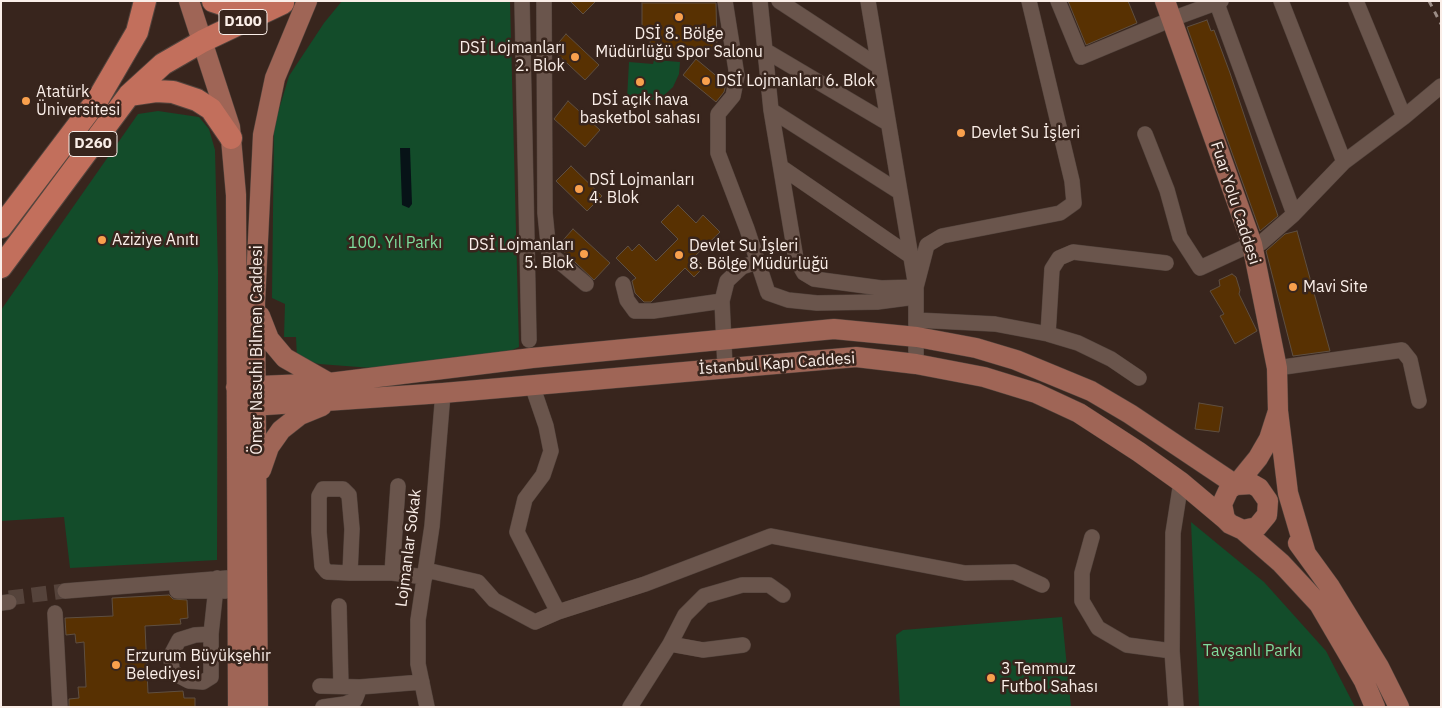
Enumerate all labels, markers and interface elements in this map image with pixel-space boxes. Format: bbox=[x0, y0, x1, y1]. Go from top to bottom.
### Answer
road number: D100 bbox=[219, 10, 267, 34]
marker: DSİ 8. Bölge Müdürlüğü Spor Salonu bbox=[673, 11, 685, 23]
place label: DSİ 8. Bölge Müdürlüğü Spor Salonu bbox=[595, 24, 763, 62]
place label: DSİ Lojmanları 2. Blok bbox=[460, 38, 565, 76]
marker: DSİ Lojmanları 2. Blok bbox=[569, 51, 581, 63]
place label: DSİ Lojmanları 6. Blok bbox=[716, 71, 875, 91]
marker: DSİ Lojmanları 6. Blok bbox=[700, 75, 712, 87]
marker: DSİ açık hava basketbol sahası bbox=[634, 76, 646, 88]
place label: Atatürk Üniversitesi bbox=[36, 82, 120, 120]
place label: DSİ açık hava basketbol sahası bbox=[580, 90, 700, 128]
marker: Atatürk Üniversitesi bbox=[20, 95, 32, 107]
place label: Devlet Su İşleri bbox=[971, 123, 1080, 143]
marker: Devlet Su İşleri bbox=[955, 127, 967, 139]
road number: D260 bbox=[69, 132, 117, 156]
street label: Fuar Yolu Caddesi bbox=[1206, 139, 1264, 267]
place label: DSİ Lojmanları 4. Blok bbox=[589, 170, 694, 208]
marker: DSİ Lojmanları 4. Blok bbox=[573, 183, 585, 195]
place label: Aziziye Anıtı bbox=[112, 230, 199, 250]
park label: 100. Yıl Parkı bbox=[348, 233, 442, 253]
marker: Aziziye Anıtı bbox=[96, 234, 108, 246]
place label: DSİ Lojmanları 5. Blok bbox=[469, 235, 574, 273]
place label: Devlet Su İşleri 8. Bölge Müdürlüğü bbox=[689, 236, 829, 274]
street label: Ömer Nasuhi Bilmen Caddesi bbox=[247, 245, 267, 455]
marker: DSİ Lojmanları 5. Blok bbox=[578, 248, 590, 260]
marker: Devlet Su İşleri 8. Bölge Müdürlüğü bbox=[673, 249, 685, 261]
place label: Mavi Site bbox=[1303, 277, 1368, 297]
marker: Mavi Site bbox=[1287, 281, 1299, 293]
street label: İstanbul Kapı Caddesi bbox=[698, 349, 856, 379]
street label: Lojmanlar Sokak bbox=[392, 488, 426, 608]
park label: Tavşanlı Parkı bbox=[1203, 641, 1301, 661]
place label: Erzurum Büyükşehir Belediyesi bbox=[126, 646, 271, 684]
marker: Erzurum Büyükşehir Belediyesi bbox=[110, 659, 122, 671]
place label: 3 Temmuz Futbol Sahası bbox=[1001, 659, 1098, 697]
marker: 3 Temmuz Futbol Sahası bbox=[985, 672, 997, 684]

